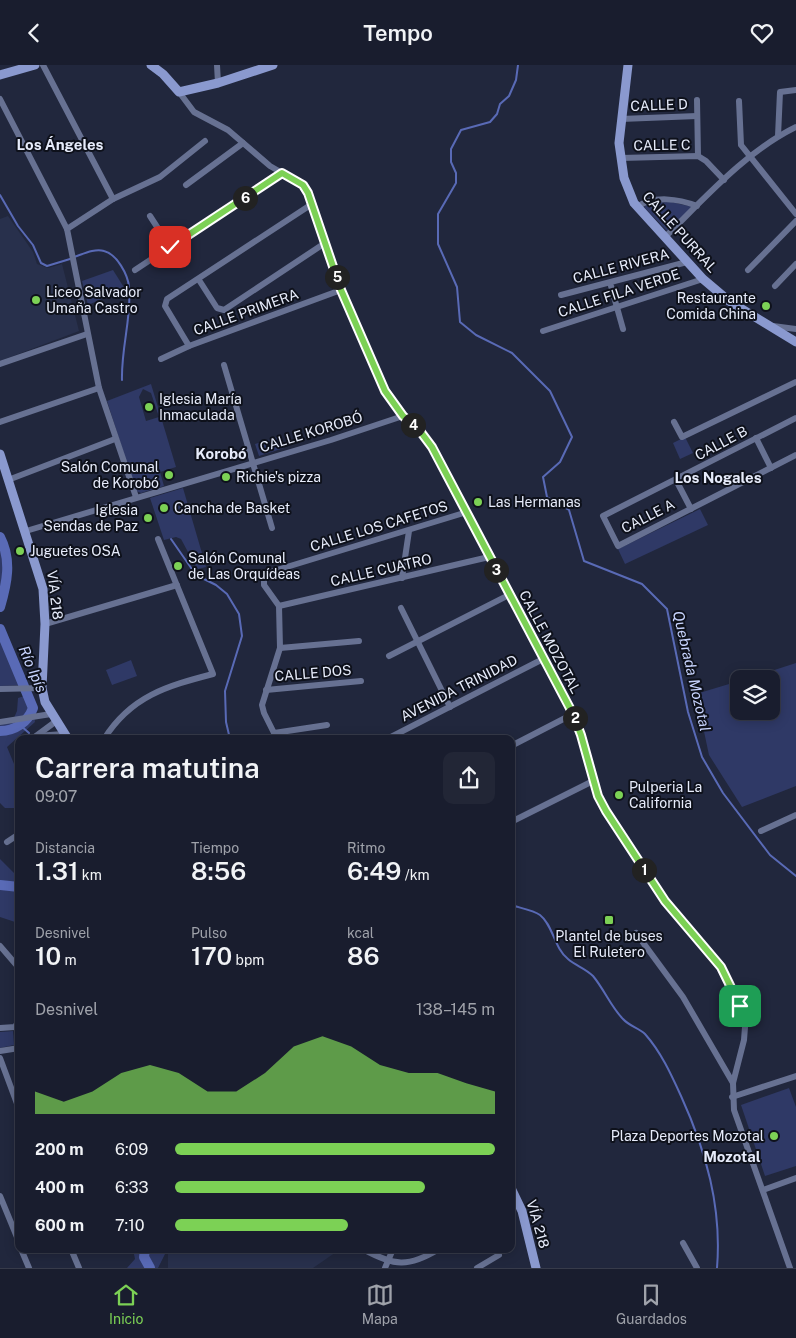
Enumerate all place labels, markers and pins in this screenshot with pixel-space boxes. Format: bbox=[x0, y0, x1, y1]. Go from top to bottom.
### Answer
pin: 6 bbox=[232, 185, 258, 211]
pin bbox=[149, 226, 191, 268]
pin: 5 bbox=[324, 265, 350, 289]
place label: Liceo Salvador Umaña Castro bbox=[46, 284, 142, 316]
place label: Restaurante Comida China bbox=[666, 290, 756, 322]
marker: Liceo Salvador Umaña Castro bbox=[30, 294, 42, 306]
marker: Restaurante Comida China bbox=[760, 300, 772, 312]
place label: Iglesia María Inmaculada bbox=[159, 391, 242, 423]
marker: Iglesia María Inmaculada bbox=[143, 401, 155, 413]
pin: 4 bbox=[400, 413, 426, 437]
place label: Salón Comunal de Korobó bbox=[61, 459, 159, 491]
marker: Salón Comunal de Korobó bbox=[163, 469, 175, 481]
place label: Richie's pizza bbox=[236, 469, 321, 485]
marker: Richie's pizza bbox=[220, 471, 232, 483]
place label: Las Hermanas bbox=[488, 494, 581, 510]
marker: Las Hermanas bbox=[472, 496, 484, 508]
place label: Cancha de Basket bbox=[174, 500, 290, 516]
place label: Iglesia Sendas de Paz bbox=[44, 502, 138, 534]
marker: Cancha de Basket bbox=[158, 502, 170, 514]
marker: Iglesia Sendas de Paz bbox=[142, 512, 154, 524]
place label: Juguetes OSA bbox=[30, 543, 121, 559]
marker: Juguetes OSA bbox=[14, 545, 26, 557]
place label: Salón Comunal de Las Orquídeas bbox=[188, 550, 300, 582]
pin: 3 bbox=[484, 557, 508, 583]
marker: Salón Comunal de Las Orquídeas bbox=[172, 560, 184, 572]
pin: 2 bbox=[562, 705, 588, 731]
place label: Pulperia La California bbox=[629, 779, 702, 811]
marker: Pulperia La California bbox=[613, 789, 625, 801]
pin: 1 bbox=[632, 857, 656, 883]
marker: Plantel de buses El Ruletero bbox=[603, 914, 615, 926]
place label: Plantel de buses El Ruletero bbox=[555, 928, 663, 960]
pin bbox=[719, 985, 761, 1027]
place label: Plaza Deportes Mozotal bbox=[611, 1128, 764, 1144]
marker: Plaza Deportes Mozotal bbox=[768, 1130, 780, 1142]

